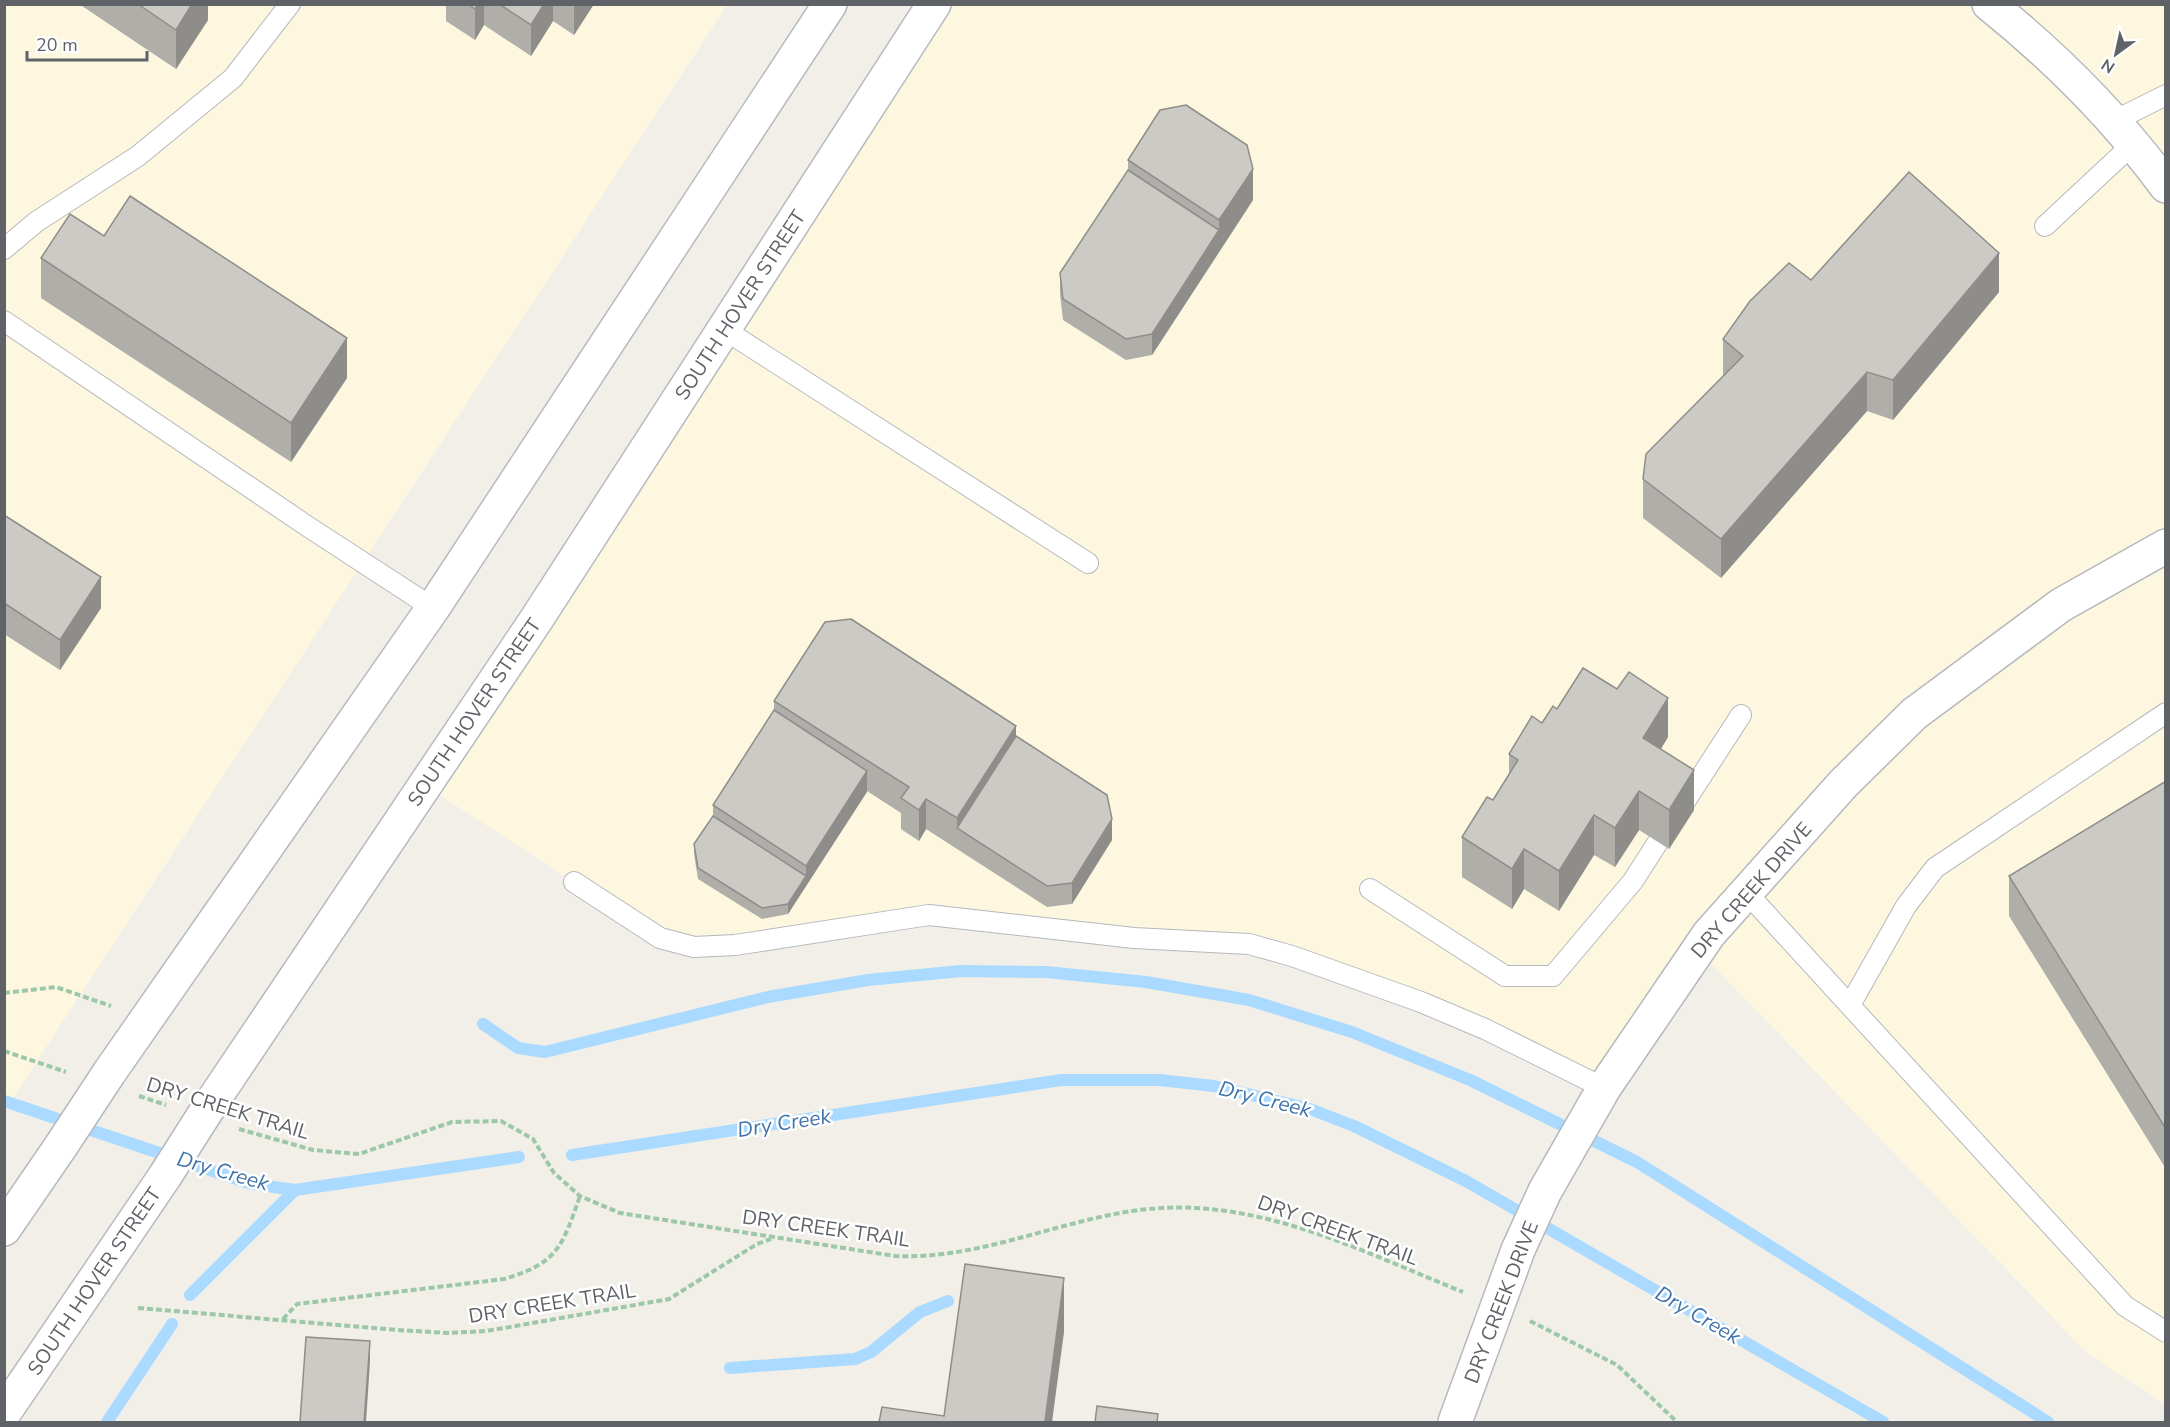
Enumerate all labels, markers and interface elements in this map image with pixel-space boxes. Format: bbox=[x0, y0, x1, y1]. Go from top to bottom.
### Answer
scale bar bbox=[27, 24, 147, 62]
north arrow bbox=[2086, 24, 2146, 84]
text: 20 m bbox=[36, 33, 78, 57]
text: N bbox=[2097, 53, 2119, 78]
street label: SOUTH HOVER STREET bbox=[669, 205, 812, 405]
street label: SOUTH HOVER STREET bbox=[401, 613, 547, 812]
street label: DRY CREEK DRIVE bbox=[1685, 817, 1818, 964]
street label: DRY CREEK TRAIL bbox=[143, 1071, 313, 1146]
water label: Dry Creek bbox=[1216, 1074, 1315, 1124]
water label: Dry Creek bbox=[735, 1102, 833, 1144]
water label: Dry Creek bbox=[174, 1145, 273, 1198]
street label: SOUTH HOVER STREET bbox=[21, 1182, 167, 1381]
street label: DRY CREEK TRAIL bbox=[1254, 1189, 1422, 1272]
street label: DRY CREEK TRAIL bbox=[741, 1203, 911, 1254]
street label: DRY CREEK DRIVE bbox=[1458, 1217, 1545, 1387]
street label: DRY CREEK TRAIL bbox=[467, 1277, 638, 1330]
water label: Dry Creek bbox=[1650, 1279, 1746, 1351]

